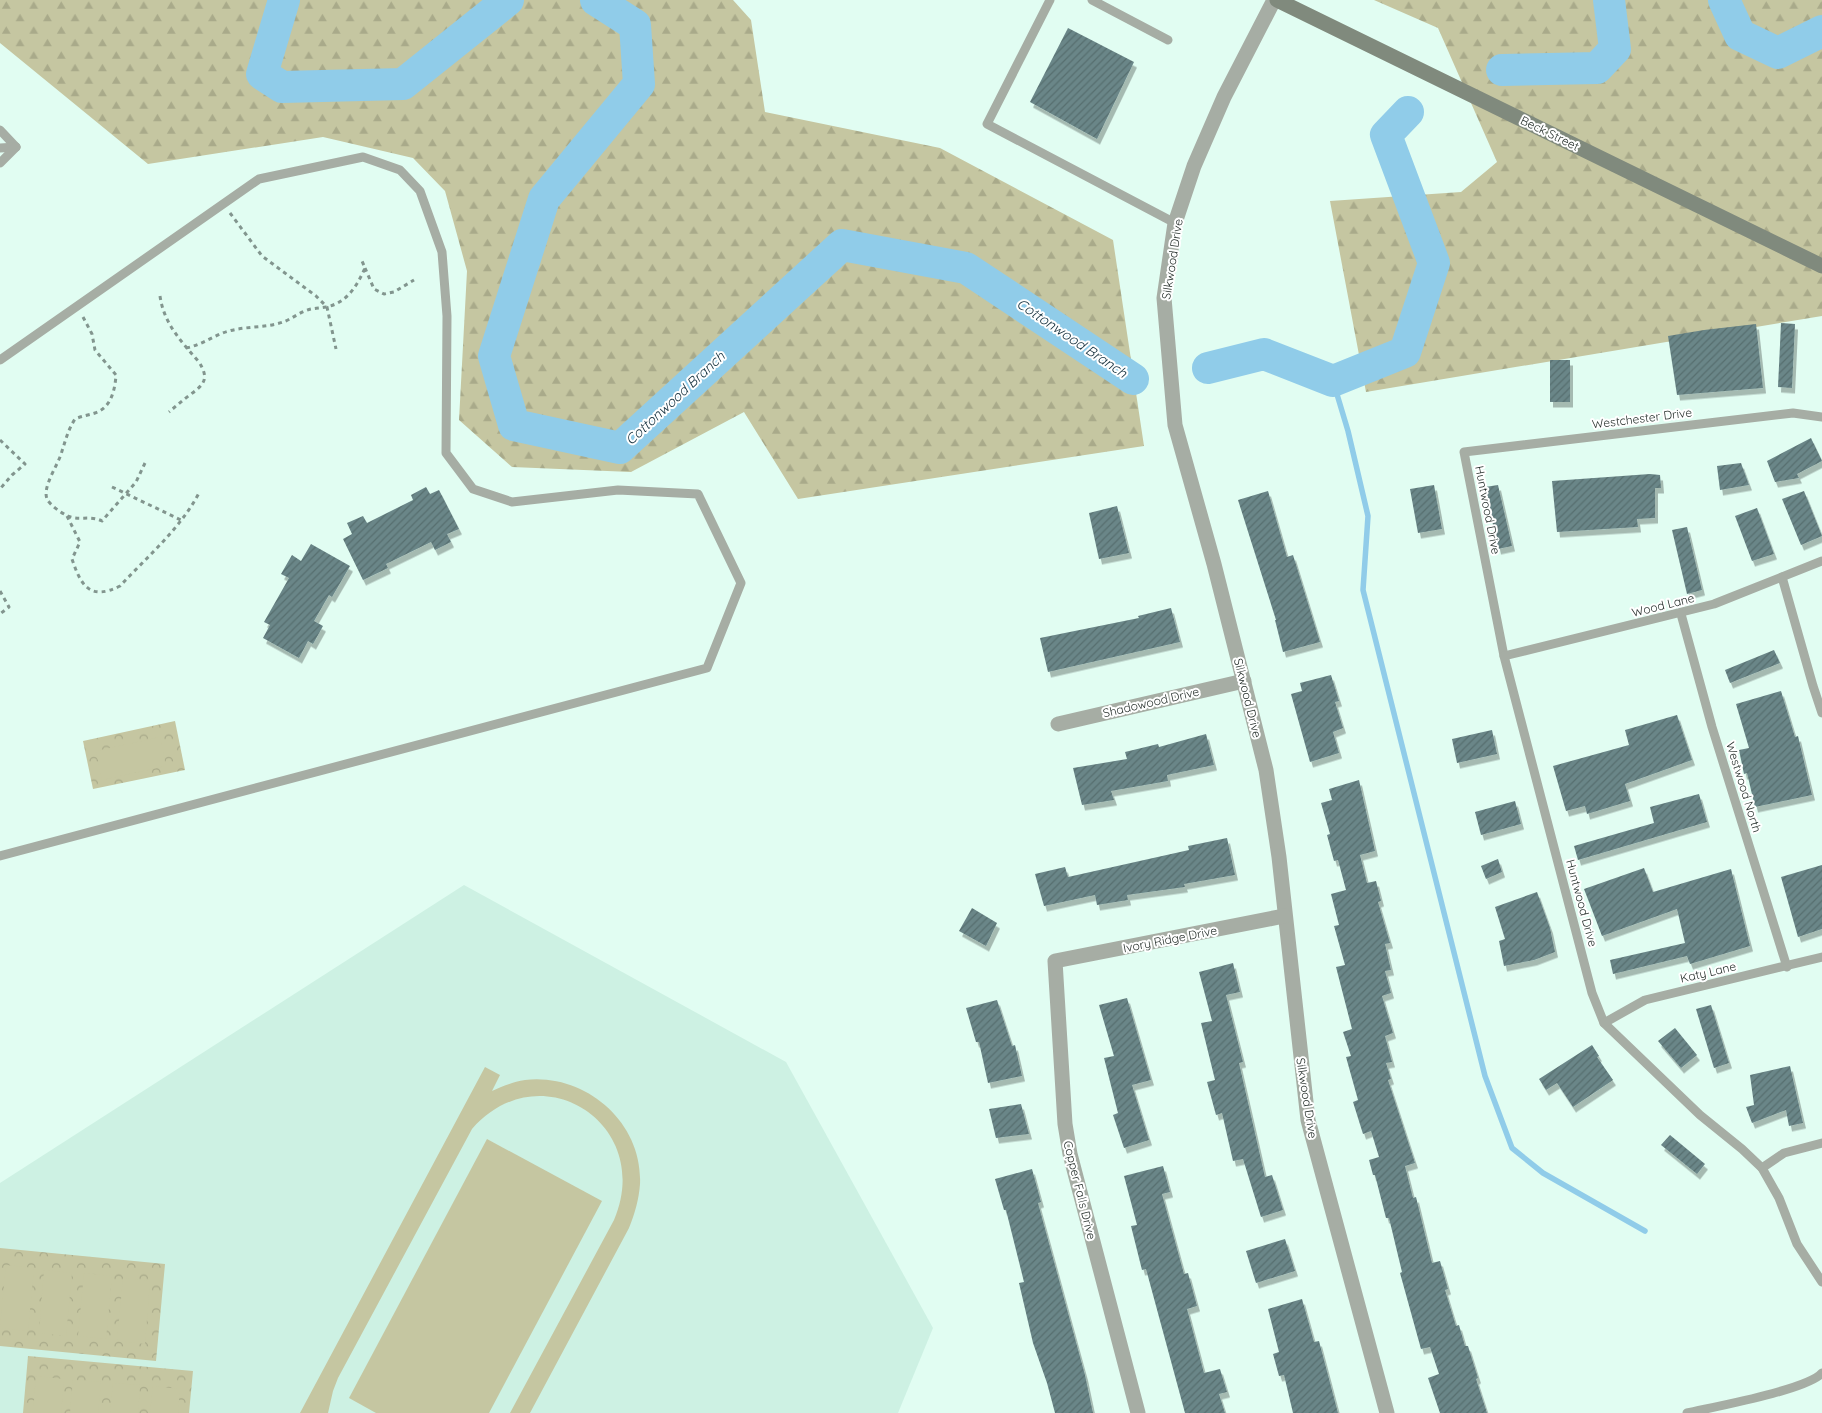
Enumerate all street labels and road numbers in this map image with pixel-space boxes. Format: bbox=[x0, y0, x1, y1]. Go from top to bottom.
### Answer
street label: Beck Street bbox=[1518, 112, 1582, 154]
street label: Silkwood Drive bbox=[1158, 217, 1186, 300]
street label: Westchester Drive bbox=[1591, 404, 1693, 432]
street label: Huntwood Drive bbox=[1472, 464, 1504, 556]
street label: Wood Lane bbox=[1630, 590, 1696, 620]
street label: Silkwood Drive bbox=[1231, 657, 1265, 740]
street label: Shadowood Drive bbox=[1101, 684, 1201, 720]
street label: Westwood North bbox=[1723, 740, 1765, 834]
street label: Huntwood Drive bbox=[1563, 858, 1601, 949]
street label: Ivory Ridge Drive bbox=[1122, 923, 1218, 955]
street label: Katy Lane bbox=[1679, 958, 1738, 986]
street label: Silkwood Drive bbox=[1293, 1057, 1321, 1140]
street label: Copper Falls Drive bbox=[1060, 1139, 1100, 1241]

